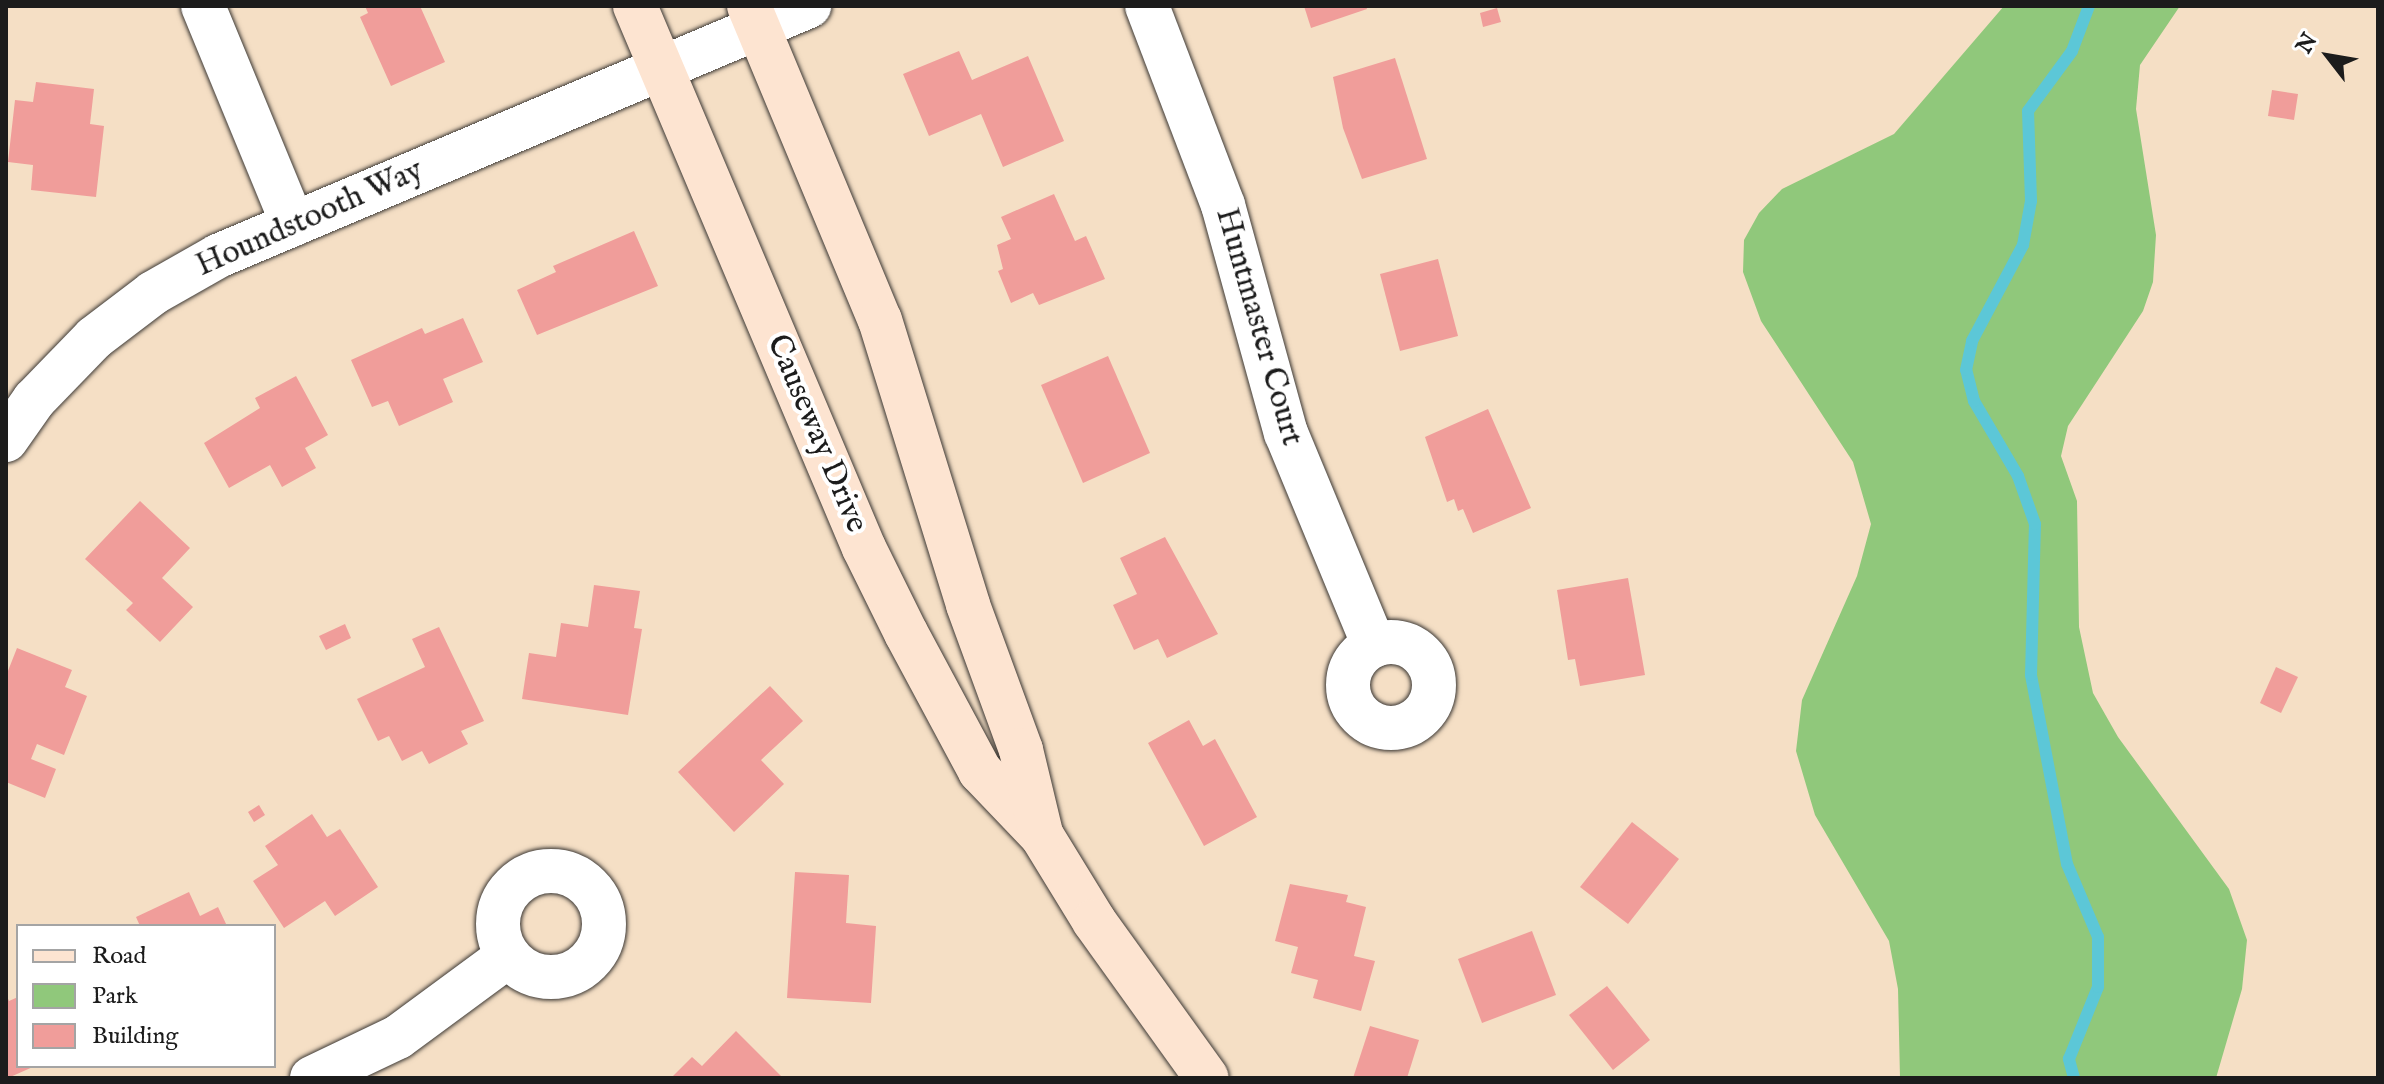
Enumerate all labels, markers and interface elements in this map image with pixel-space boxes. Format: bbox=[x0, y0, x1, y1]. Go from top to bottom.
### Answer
north arrow bbox=[2288, 16, 2368, 96]
text: N bbox=[2291, 28, 2324, 59]
street label: Houndstooth Way bbox=[191, 152, 429, 286]
street label: Huntmaster Court bbox=[1206, 204, 1310, 450]
street label: Causeway Drive bbox=[757, 329, 875, 539]
legend bbox=[16, 924, 276, 1068]
text: Road bbox=[92, 941, 146, 972]
text: Park bbox=[92, 981, 138, 1012]
text: Building bbox=[92, 1021, 178, 1052]

